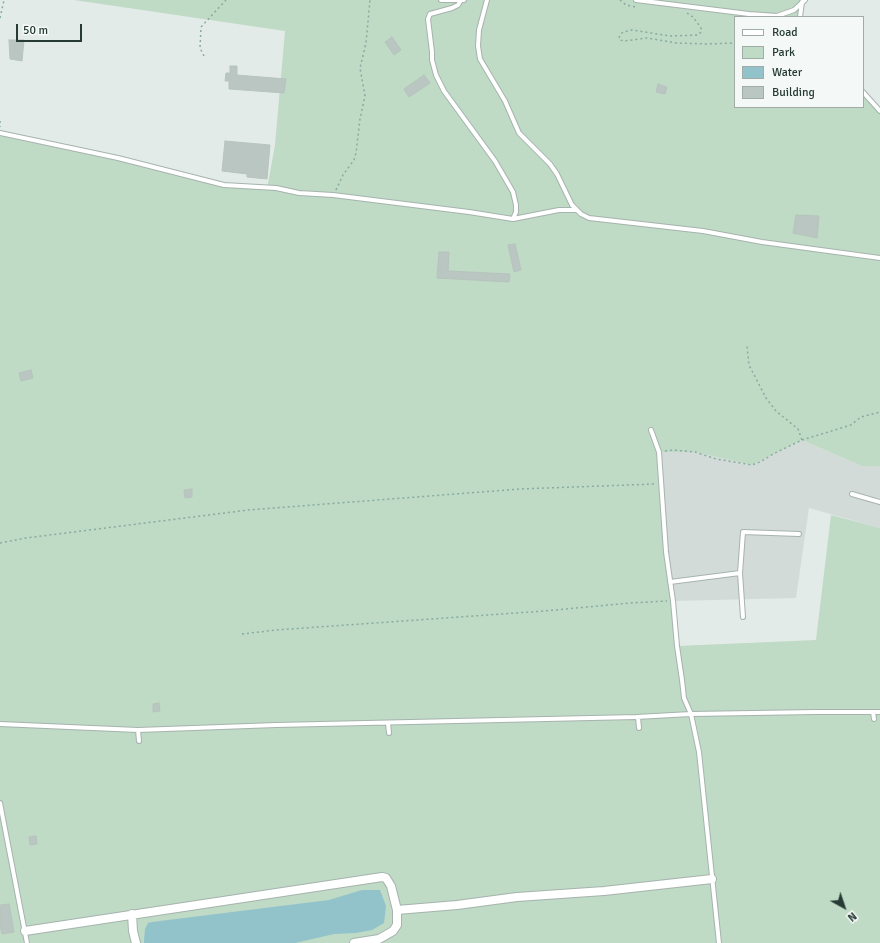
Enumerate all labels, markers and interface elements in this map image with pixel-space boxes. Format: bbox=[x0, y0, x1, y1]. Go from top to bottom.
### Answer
scale bar bbox=[18, 16, 84, 42]
legend bbox=[734, 16, 864, 108]
text: 50 m bbox=[23, 23, 48, 38]
text: Road bbox=[772, 25, 798, 40]
text: Park bbox=[772, 45, 795, 60]
text: Water bbox=[772, 65, 802, 80]
text: Building bbox=[772, 85, 815, 100]
north arrow bbox=[824, 887, 864, 927]
text: N bbox=[845, 909, 859, 924]

